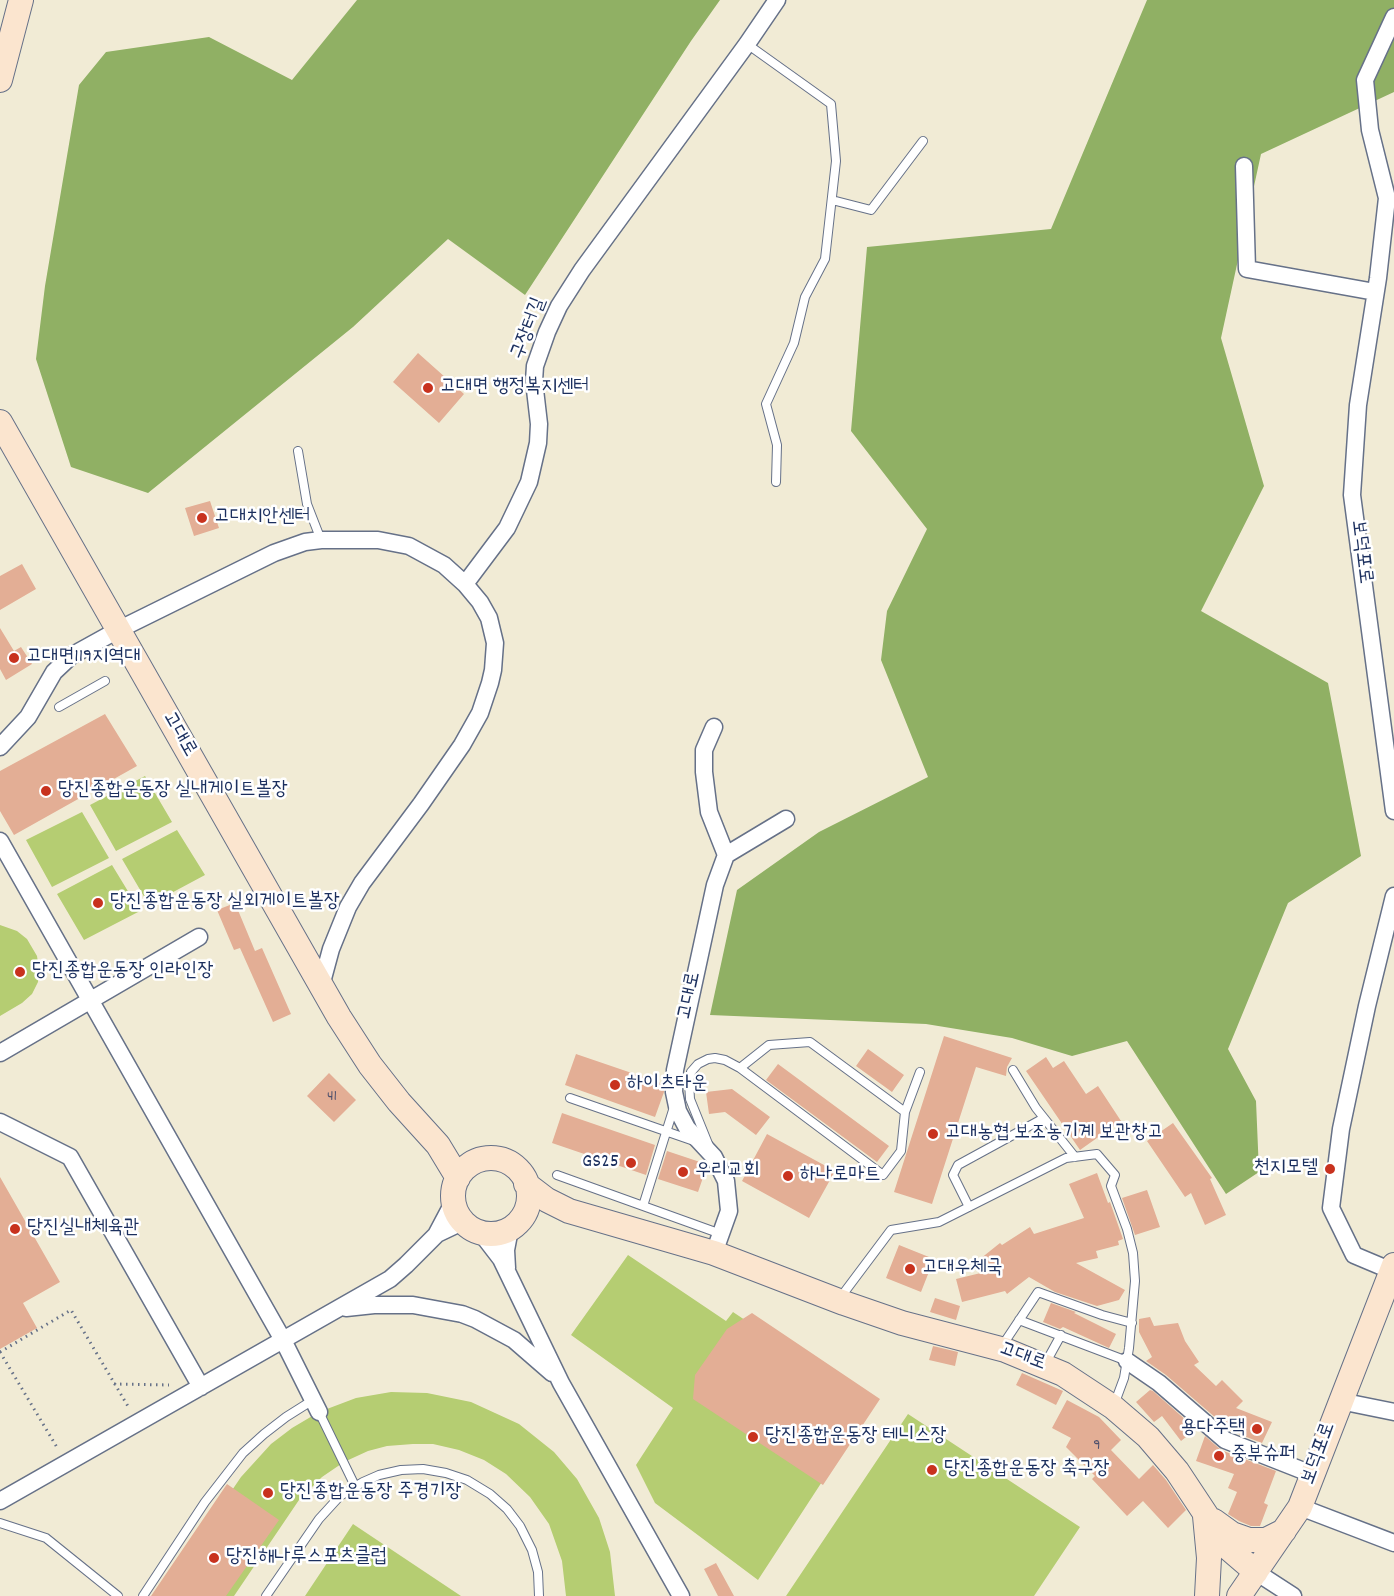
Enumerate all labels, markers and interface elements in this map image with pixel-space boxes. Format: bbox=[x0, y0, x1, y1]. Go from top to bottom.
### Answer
street label: 구장터길 bbox=[507, 295, 553, 363]
place label: 고대면 행정복지센터 bbox=[440, 376, 589, 400]
marker: 고대면 행정복지센터 bbox=[421, 381, 435, 395]
place label: 고대치안센터 bbox=[214, 506, 311, 530]
marker: 고대치안센터 bbox=[195, 511, 209, 525]
street label: 보덕포로 bbox=[1344, 519, 1376, 585]
place label: 고대면119지역대 bbox=[26, 646, 140, 670]
marker: 고대면119지역대 bbox=[7, 651, 21, 665]
street label: 고대로 bbox=[156, 708, 200, 762]
place label: 당진종합운동장 실내게이트볼장 bbox=[58, 779, 288, 803]
marker: 당진종합운동장 실내게이트볼장 bbox=[39, 784, 53, 798]
place label: 당진종합운동장 실외게이트볼장 bbox=[110, 891, 340, 915]
marker: 당진종합운동장 실외게이트볼장 bbox=[91, 896, 105, 910]
place label: 당진종합운동장 인라인장 bbox=[32, 960, 214, 984]
marker: 당진종합운동장 인라인장 bbox=[13, 965, 27, 979]
street label: 고대로 bbox=[674, 970, 708, 1022]
place label: 하이츠타운 bbox=[627, 1073, 707, 1097]
marker: 하이츠타운 bbox=[608, 1078, 622, 1092]
house number: 41 bbox=[327, 1088, 337, 1108]
place label: 고대농협 보조농기계 보관창고 bbox=[945, 1122, 1163, 1146]
marker: 고대농협 보조농기계 보관창고 bbox=[926, 1127, 940, 1141]
place label: GS25 bbox=[582, 1151, 619, 1175]
marker: GS25 bbox=[624, 1156, 638, 1170]
place label: 천지모텔 bbox=[1254, 1157, 1318, 1181]
place label: 우리교회 bbox=[695, 1160, 759, 1184]
marker: 천지모텔 bbox=[1323, 1162, 1337, 1176]
place label: 하나로마트 bbox=[800, 1164, 880, 1188]
marker: 우리교회 bbox=[676, 1165, 690, 1179]
marker: 하나로마트 bbox=[781, 1169, 795, 1183]
place label: 당진실내체육관 bbox=[27, 1217, 140, 1241]
marker: 당진실내체육관 bbox=[8, 1222, 22, 1236]
place label: 고대우체국 bbox=[922, 1257, 1002, 1281]
marker: 고대우체국 bbox=[903, 1262, 917, 1276]
street label: 고대로 bbox=[995, 1338, 1049, 1378]
place label: 용다주택 bbox=[1181, 1417, 1245, 1441]
street label: 보덕포로 bbox=[1298, 1420, 1342, 1488]
marker: 용다주택 bbox=[1250, 1422, 1264, 1436]
place label: 당진종합운동장 테니스장 bbox=[765, 1425, 947, 1449]
marker: 당진종합운동장 테니스장 bbox=[746, 1430, 760, 1444]
house number: 9 bbox=[1093, 1437, 1101, 1457]
place label: 중부슈퍼 bbox=[1231, 1444, 1295, 1468]
marker: 중부슈퍼 bbox=[1212, 1449, 1226, 1463]
place label: 당진종합운동장 축구장 bbox=[944, 1458, 1110, 1482]
marker: 당진종합운동장 축구장 bbox=[925, 1463, 939, 1477]
place label: 당진종합운동장 주경기장 bbox=[280, 1481, 462, 1505]
marker: 당진종합운동장 주경기장 bbox=[261, 1486, 275, 1500]
place label: 당진해나루스포츠클럽 bbox=[226, 1546, 387, 1570]
marker: 당진해나루스포츠클럽 bbox=[207, 1551, 221, 1565]

